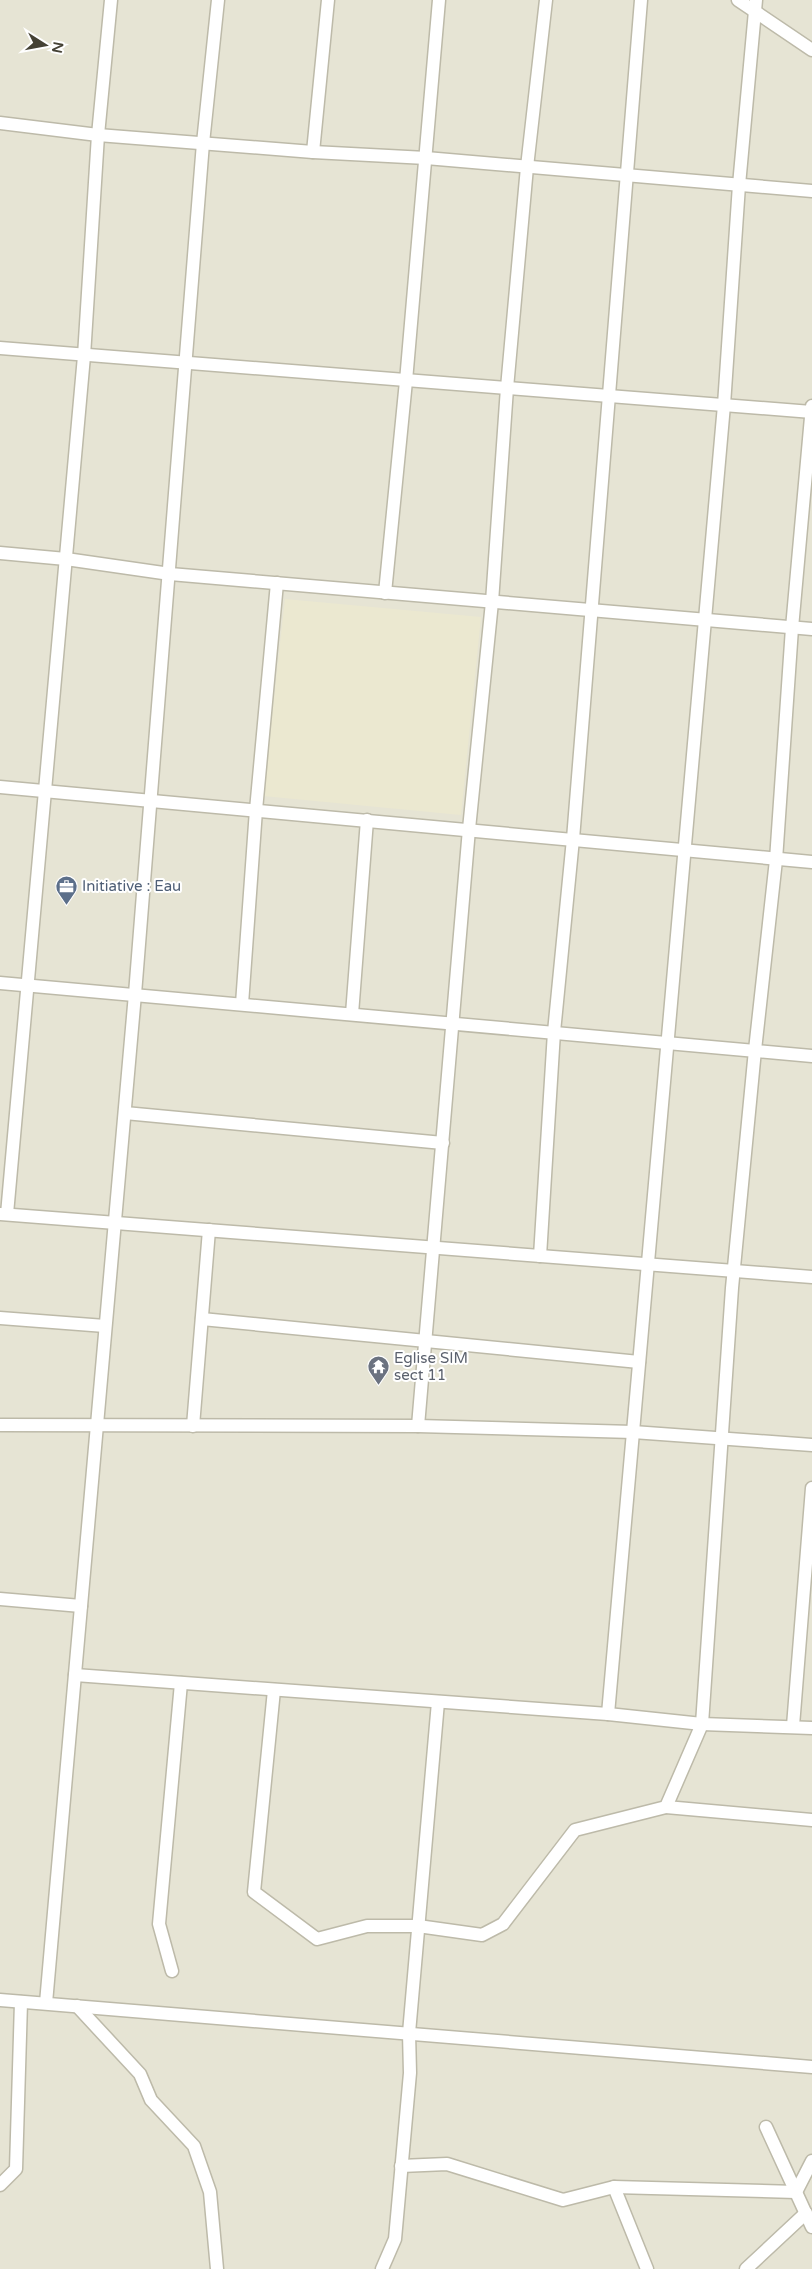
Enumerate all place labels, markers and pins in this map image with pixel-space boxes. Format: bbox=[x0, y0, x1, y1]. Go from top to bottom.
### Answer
office icon: Initiative : Eau bbox=[54, 874, 78, 905]
place label: Initiative : Eau bbox=[82, 877, 181, 895]
place label: Eglise SIM sect 11 bbox=[394, 1349, 468, 1384]
temple icon: Eglise SIM sect 11 bbox=[366, 1355, 390, 1386]

